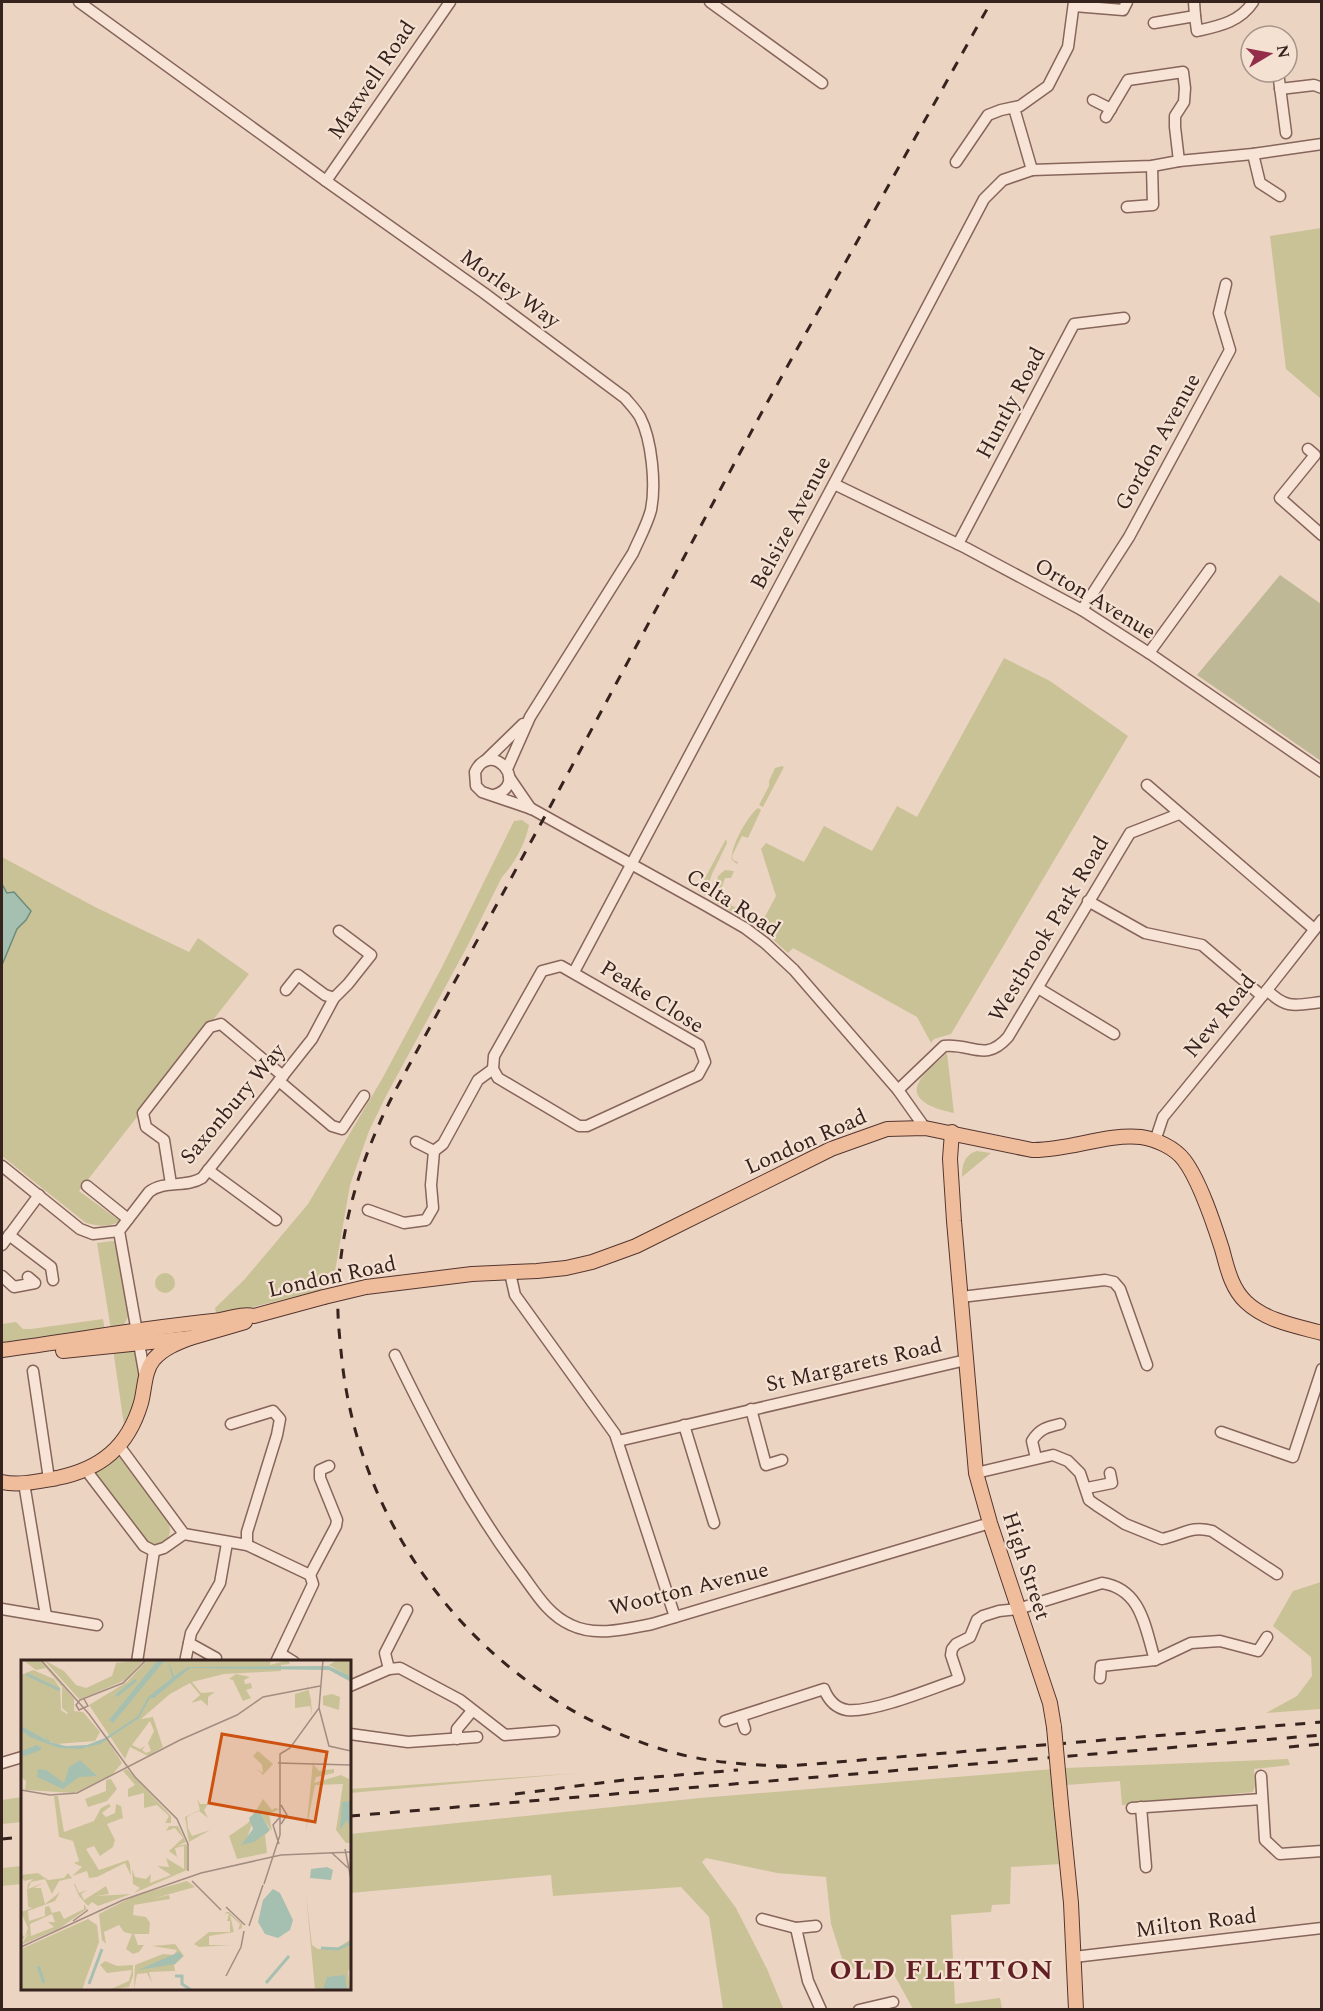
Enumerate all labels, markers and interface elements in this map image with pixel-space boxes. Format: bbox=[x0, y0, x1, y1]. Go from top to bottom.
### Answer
street label: Maxwell Road bbox=[320, 14, 424, 146]
north arrow bbox=[1239, 24, 1299, 84]
text: N bbox=[1270, 43, 1296, 60]
street label: Morley Way bbox=[453, 241, 568, 338]
street label: Huntly Road bbox=[968, 341, 1054, 465]
street label: Gordon Avenue bbox=[1107, 367, 1209, 517]
street label: Belsize Avenue bbox=[742, 450, 840, 596]
street label: Orton Avenue bbox=[1028, 550, 1162, 648]
street label: Westbrook Park Road bbox=[980, 830, 1118, 1028]
street label: Celta Road bbox=[679, 860, 787, 946]
street label: Peake Close bbox=[593, 952, 711, 1042]
street label: New Road bbox=[1176, 967, 1264, 1065]
street label: Saxonbury Way bbox=[172, 1035, 295, 1172]
street label: London Road bbox=[740, 1100, 872, 1184]
street label: London Road bbox=[265, 1247, 399, 1307]
street label: St Margarets Road bbox=[763, 1329, 945, 1401]
street label: High Street bbox=[993, 1507, 1059, 1625]
street label: Wootton Avenue bbox=[606, 1553, 772, 1625]
inset map bbox=[21, 1660, 351, 1990]
street label: Milton Road bbox=[1133, 1899, 1259, 1947]
district label: OLD FLETTON bbox=[829, 1949, 1055, 1992]

